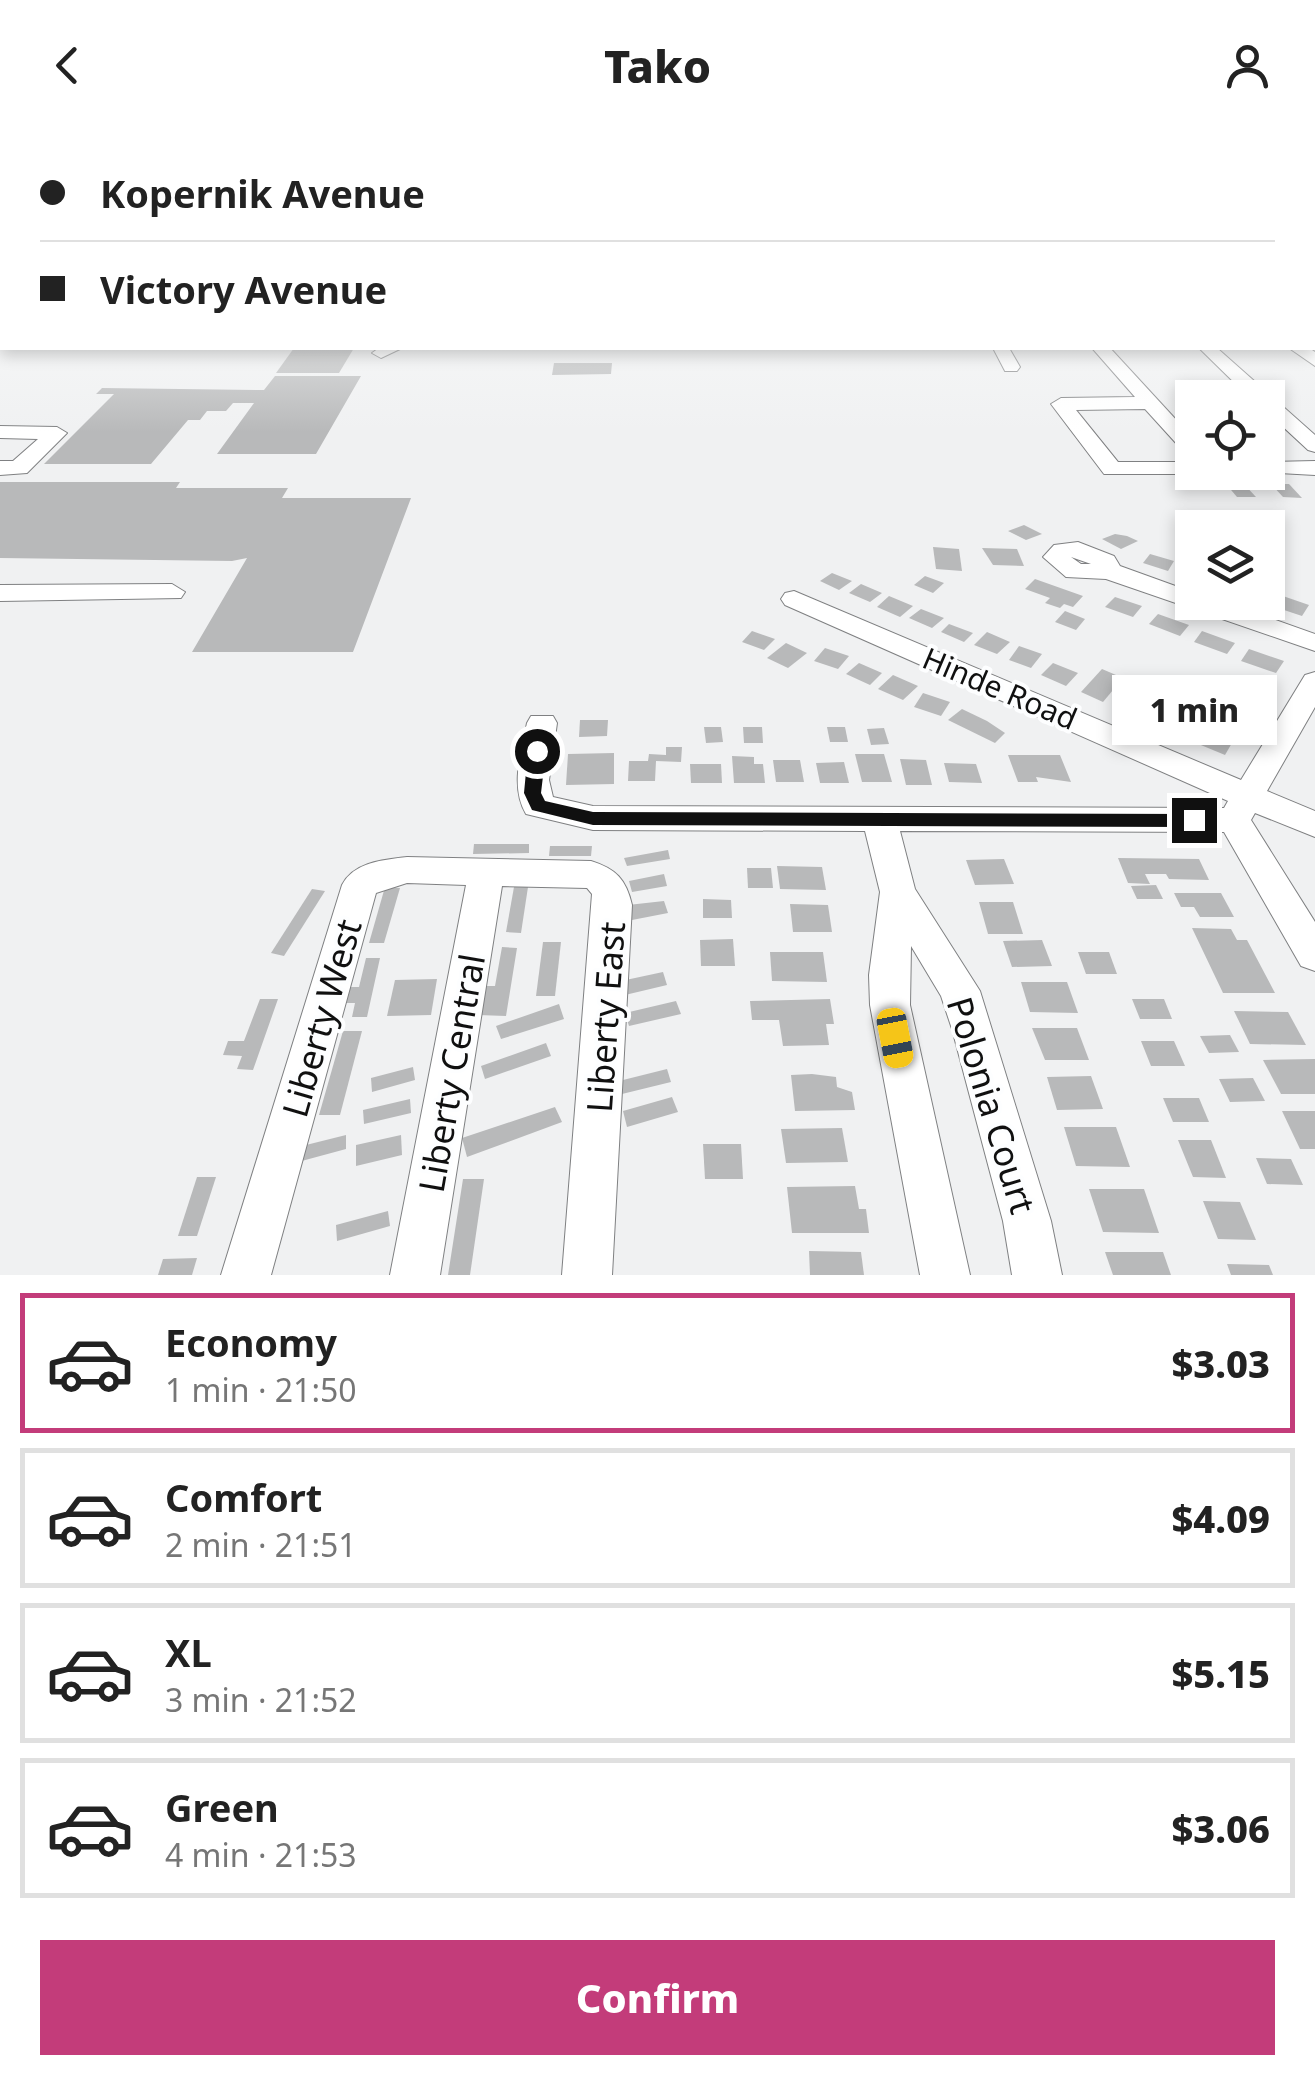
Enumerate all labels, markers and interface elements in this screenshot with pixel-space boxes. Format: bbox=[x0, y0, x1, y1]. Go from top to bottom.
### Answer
text: Tako bbox=[604, 35, 711, 96]
icon: back bbox=[40, 38, 95, 93]
icon: person bbox=[1220, 38, 1275, 93]
text: Kopernik Avenue bbox=[100, 167, 425, 219]
text: Victory Avenue bbox=[100, 263, 387, 315]
map controls bbox=[1175, 380, 1285, 620]
button: locate bbox=[1175, 380, 1285, 490]
button: layers bbox=[1175, 510, 1285, 620]
street label: Hinde Road bbox=[917, 637, 1083, 739]
callout: 1 min bbox=[1112, 675, 1276, 745]
text: 1 min bbox=[1150, 688, 1239, 731]
route start bbox=[515, 729, 560, 774]
route end bbox=[1172, 798, 1217, 843]
street label: Liberty West bbox=[270, 914, 372, 1122]
street label: Liberty East bbox=[575, 920, 635, 1114]
street label: Liberty Central bbox=[407, 950, 495, 1196]
street label: Polonia Court bbox=[937, 991, 1047, 1219]
car bbox=[875, 1006, 915, 1070]
text: Economy bbox=[165, 1316, 337, 1368]
icon: car bbox=[45, 1318, 135, 1408]
text: $3.03 bbox=[1171, 1337, 1270, 1389]
text: 1 min · 21:50 bbox=[165, 1368, 357, 1411]
text: Comfort bbox=[165, 1471, 322, 1523]
icon: car bbox=[45, 1473, 135, 1563]
text: $4.09 bbox=[1171, 1492, 1270, 1544]
text: 2 min · 21:51 bbox=[165, 1523, 357, 1566]
text: XL bbox=[165, 1626, 212, 1678]
icon: car bbox=[45, 1628, 135, 1718]
text: $5.15 bbox=[1171, 1647, 1270, 1699]
text: 3 min · 21:52 bbox=[165, 1678, 357, 1721]
text: Green bbox=[165, 1781, 279, 1833]
icon: car bbox=[45, 1783, 135, 1873]
text: $3.06 bbox=[1171, 1802, 1270, 1854]
text: 4 min · 21:53 bbox=[165, 1833, 357, 1876]
button: Confirm bbox=[40, 1940, 1275, 2055]

